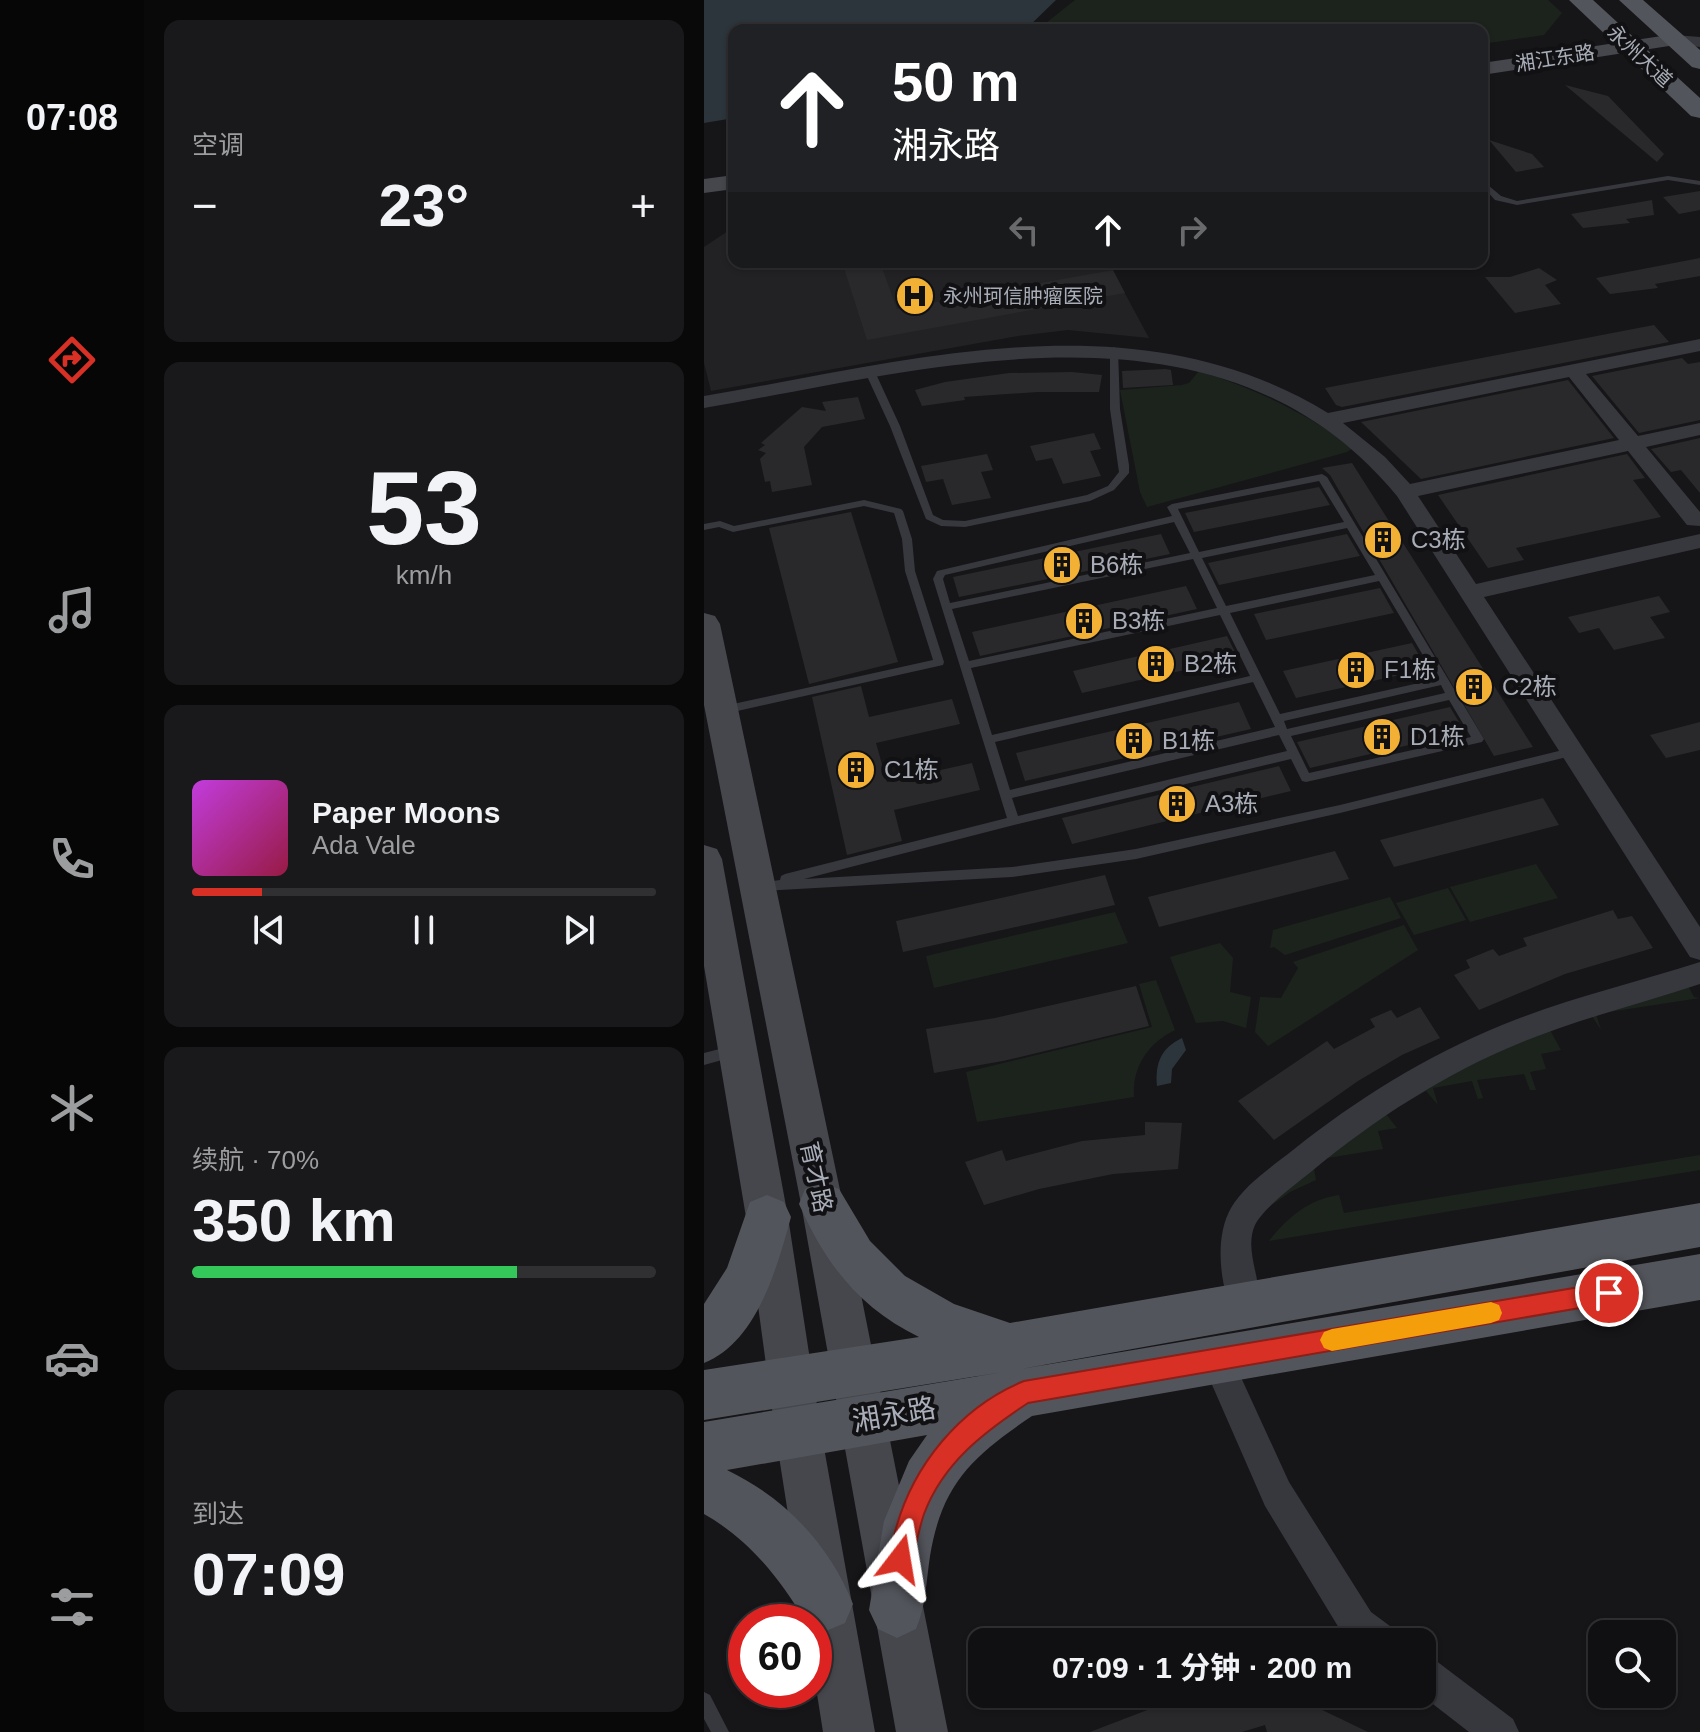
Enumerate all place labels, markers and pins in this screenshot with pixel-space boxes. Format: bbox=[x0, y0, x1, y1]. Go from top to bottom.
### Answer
hospital icon: 永州珂信肿瘤医院 bbox=[894, 275, 936, 317]
place label: 永州珂信肿瘤医院 bbox=[943, 285, 1103, 307]
building icon: C3栋 bbox=[1362, 519, 1404, 561]
place label: C3栋 bbox=[1411, 526, 1466, 553]
building icon: B6栋 bbox=[1041, 544, 1083, 586]
place label: B6栋 bbox=[1090, 551, 1143, 578]
building icon: B3栋 bbox=[1063, 600, 1105, 642]
place label: B3栋 bbox=[1112, 607, 1165, 634]
building icon: B2栋 bbox=[1135, 643, 1177, 685]
building icon: F1栋 bbox=[1335, 649, 1377, 691]
place label: B2栋 bbox=[1184, 650, 1237, 677]
place label: F1栋 bbox=[1384, 656, 1436, 683]
building icon: C2栋 bbox=[1453, 666, 1495, 708]
place label: C2栋 bbox=[1502, 673, 1557, 700]
building icon: D1栋 bbox=[1361, 716, 1403, 758]
building icon: B1栋 bbox=[1113, 720, 1155, 762]
place label: D1栋 bbox=[1410, 723, 1465, 750]
place label: B1栋 bbox=[1162, 727, 1215, 754]
building icon: C1栋 bbox=[835, 749, 877, 791]
place label: C1栋 bbox=[884, 756, 939, 783]
building icon: A3栋 bbox=[1156, 783, 1198, 825]
place label: A3栋 bbox=[1205, 790, 1258, 817]
pin bbox=[1575, 1259, 1643, 1327]

